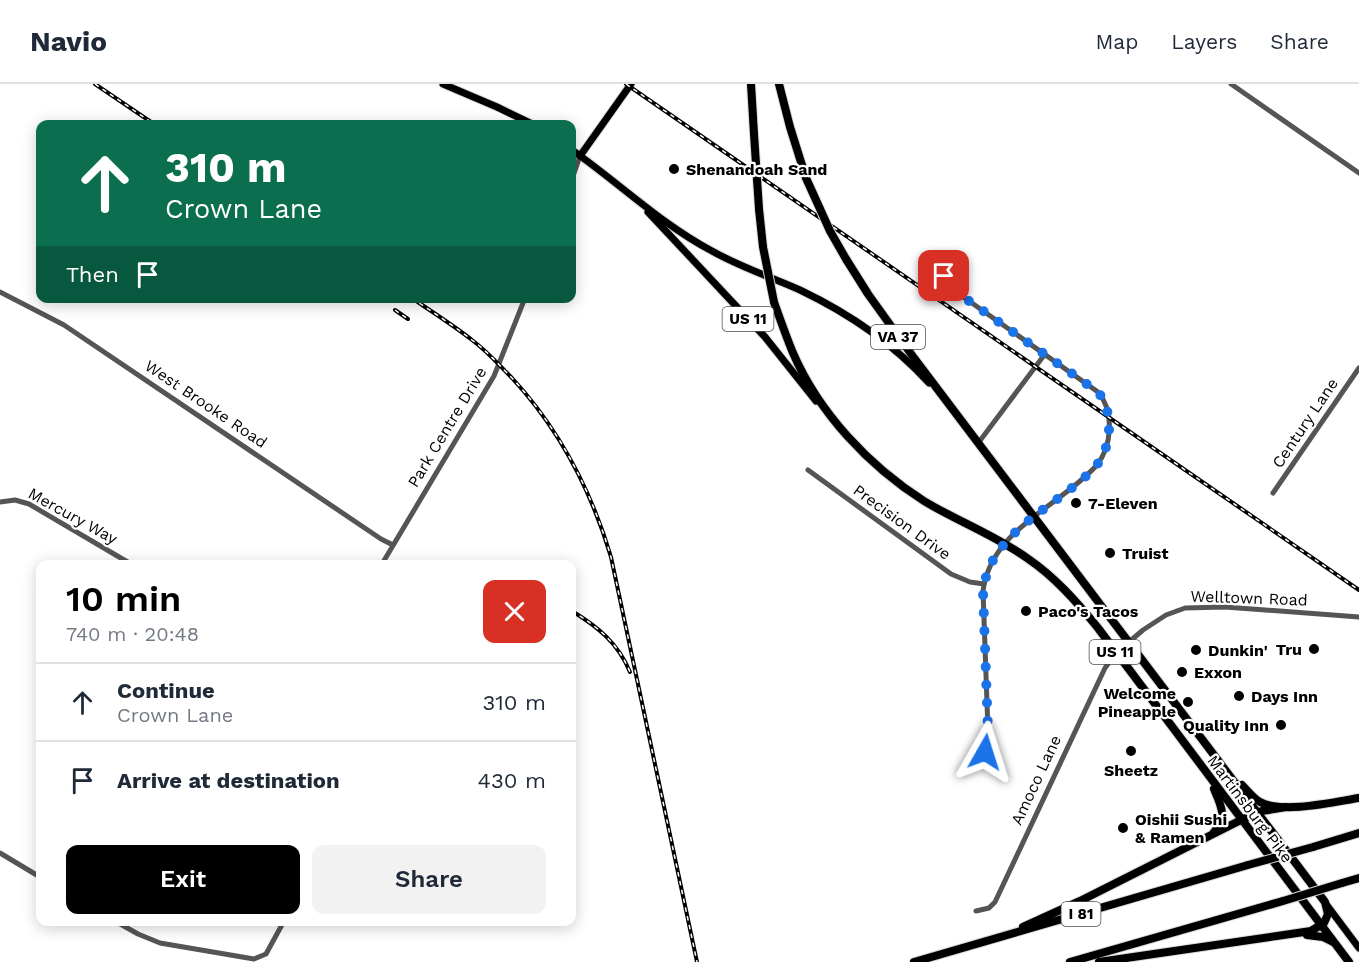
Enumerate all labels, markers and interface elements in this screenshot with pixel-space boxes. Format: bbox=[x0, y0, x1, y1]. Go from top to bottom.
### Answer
text: Navio bbox=[30, 25, 107, 58]
text: Map bbox=[1095, 29, 1138, 54]
text: Layers bbox=[1171, 29, 1237, 54]
text: Share bbox=[1270, 29, 1329, 54]
text: 310 m bbox=[165, 143, 287, 192]
icon: ahead bbox=[66, 144, 144, 222]
place label: Shenandoah Sand bbox=[686, 160, 827, 179]
marker: Shenandoah Sand bbox=[667, 162, 681, 176]
text: Crown Lane bbox=[165, 193, 322, 225]
pin bbox=[918, 250, 969, 301]
icon: arrive bbox=[131, 258, 164, 291]
icon: arrive bbox=[927, 259, 960, 292]
text: Then bbox=[66, 262, 119, 287]
road number: US 11 bbox=[722, 307, 774, 331]
road number: VA 37 bbox=[871, 325, 925, 349]
street label: West Brooke Road bbox=[141, 356, 271, 452]
street label: Park Centre Drive bbox=[404, 363, 490, 491]
street label: Century Lane bbox=[1268, 374, 1342, 472]
street label: Precision Drive bbox=[850, 480, 954, 564]
street label: Mercury Way bbox=[25, 484, 122, 549]
place label: 7-Eleven bbox=[1088, 494, 1158, 513]
marker: 7-Eleven bbox=[1069, 496, 1083, 510]
place label: Truist bbox=[1122, 544, 1168, 563]
marker: Truist bbox=[1103, 546, 1117, 560]
text: 10 min bbox=[66, 578, 181, 620]
button: close bbox=[483, 580, 546, 643]
street label: Welltown Road bbox=[1190, 586, 1308, 610]
place label: Paco's Tacos bbox=[1038, 602, 1139, 621]
marker: Paco's Tacos bbox=[1019, 604, 1033, 618]
text: 740 m · 20:48 bbox=[66, 622, 199, 646]
road number: US 11 bbox=[1090, 640, 1140, 664]
place label: Tru bbox=[1276, 640, 1302, 659]
place label: Dunkin' bbox=[1208, 641, 1268, 660]
marker: Tru bbox=[1307, 642, 1321, 656]
marker: Dunkin' bbox=[1189, 643, 1203, 657]
place label: Exxon bbox=[1194, 663, 1242, 682]
marker: Exxon bbox=[1175, 665, 1189, 679]
text: Continue bbox=[117, 678, 215, 703]
place label: Welcome Pineapple bbox=[1098, 684, 1176, 721]
icon: ahead bbox=[66, 686, 99, 719]
place label: Days Inn bbox=[1251, 687, 1318, 706]
marker: Days Inn bbox=[1232, 689, 1246, 703]
text: 310 m bbox=[482, 690, 546, 715]
marker: Welcome Pineapple bbox=[1181, 695, 1195, 709]
text: Crown Lane bbox=[117, 703, 233, 727]
place label: Quality Inn bbox=[1183, 716, 1269, 735]
marker: Quality Inn bbox=[1274, 718, 1288, 732]
position arrow bbox=[953, 720, 1017, 784]
street label: Amoco Lane bbox=[1007, 732, 1065, 828]
marker: Sheetz bbox=[1124, 744, 1138, 758]
street label: Martinsburg Pike bbox=[1203, 751, 1297, 867]
place label: Sheetz bbox=[1104, 761, 1158, 780]
icon: arrive bbox=[66, 764, 99, 797]
text: Arrive at destination bbox=[117, 768, 340, 793]
text: 430 m bbox=[478, 768, 546, 793]
place label: Oishii Sushi & Ramen bbox=[1135, 810, 1227, 847]
marker: Oishii Sushi & Ramen bbox=[1116, 821, 1130, 835]
button: Exit bbox=[66, 845, 300, 914]
button: Share bbox=[312, 845, 546, 914]
road number: I 81 bbox=[1062, 902, 1100, 926]

